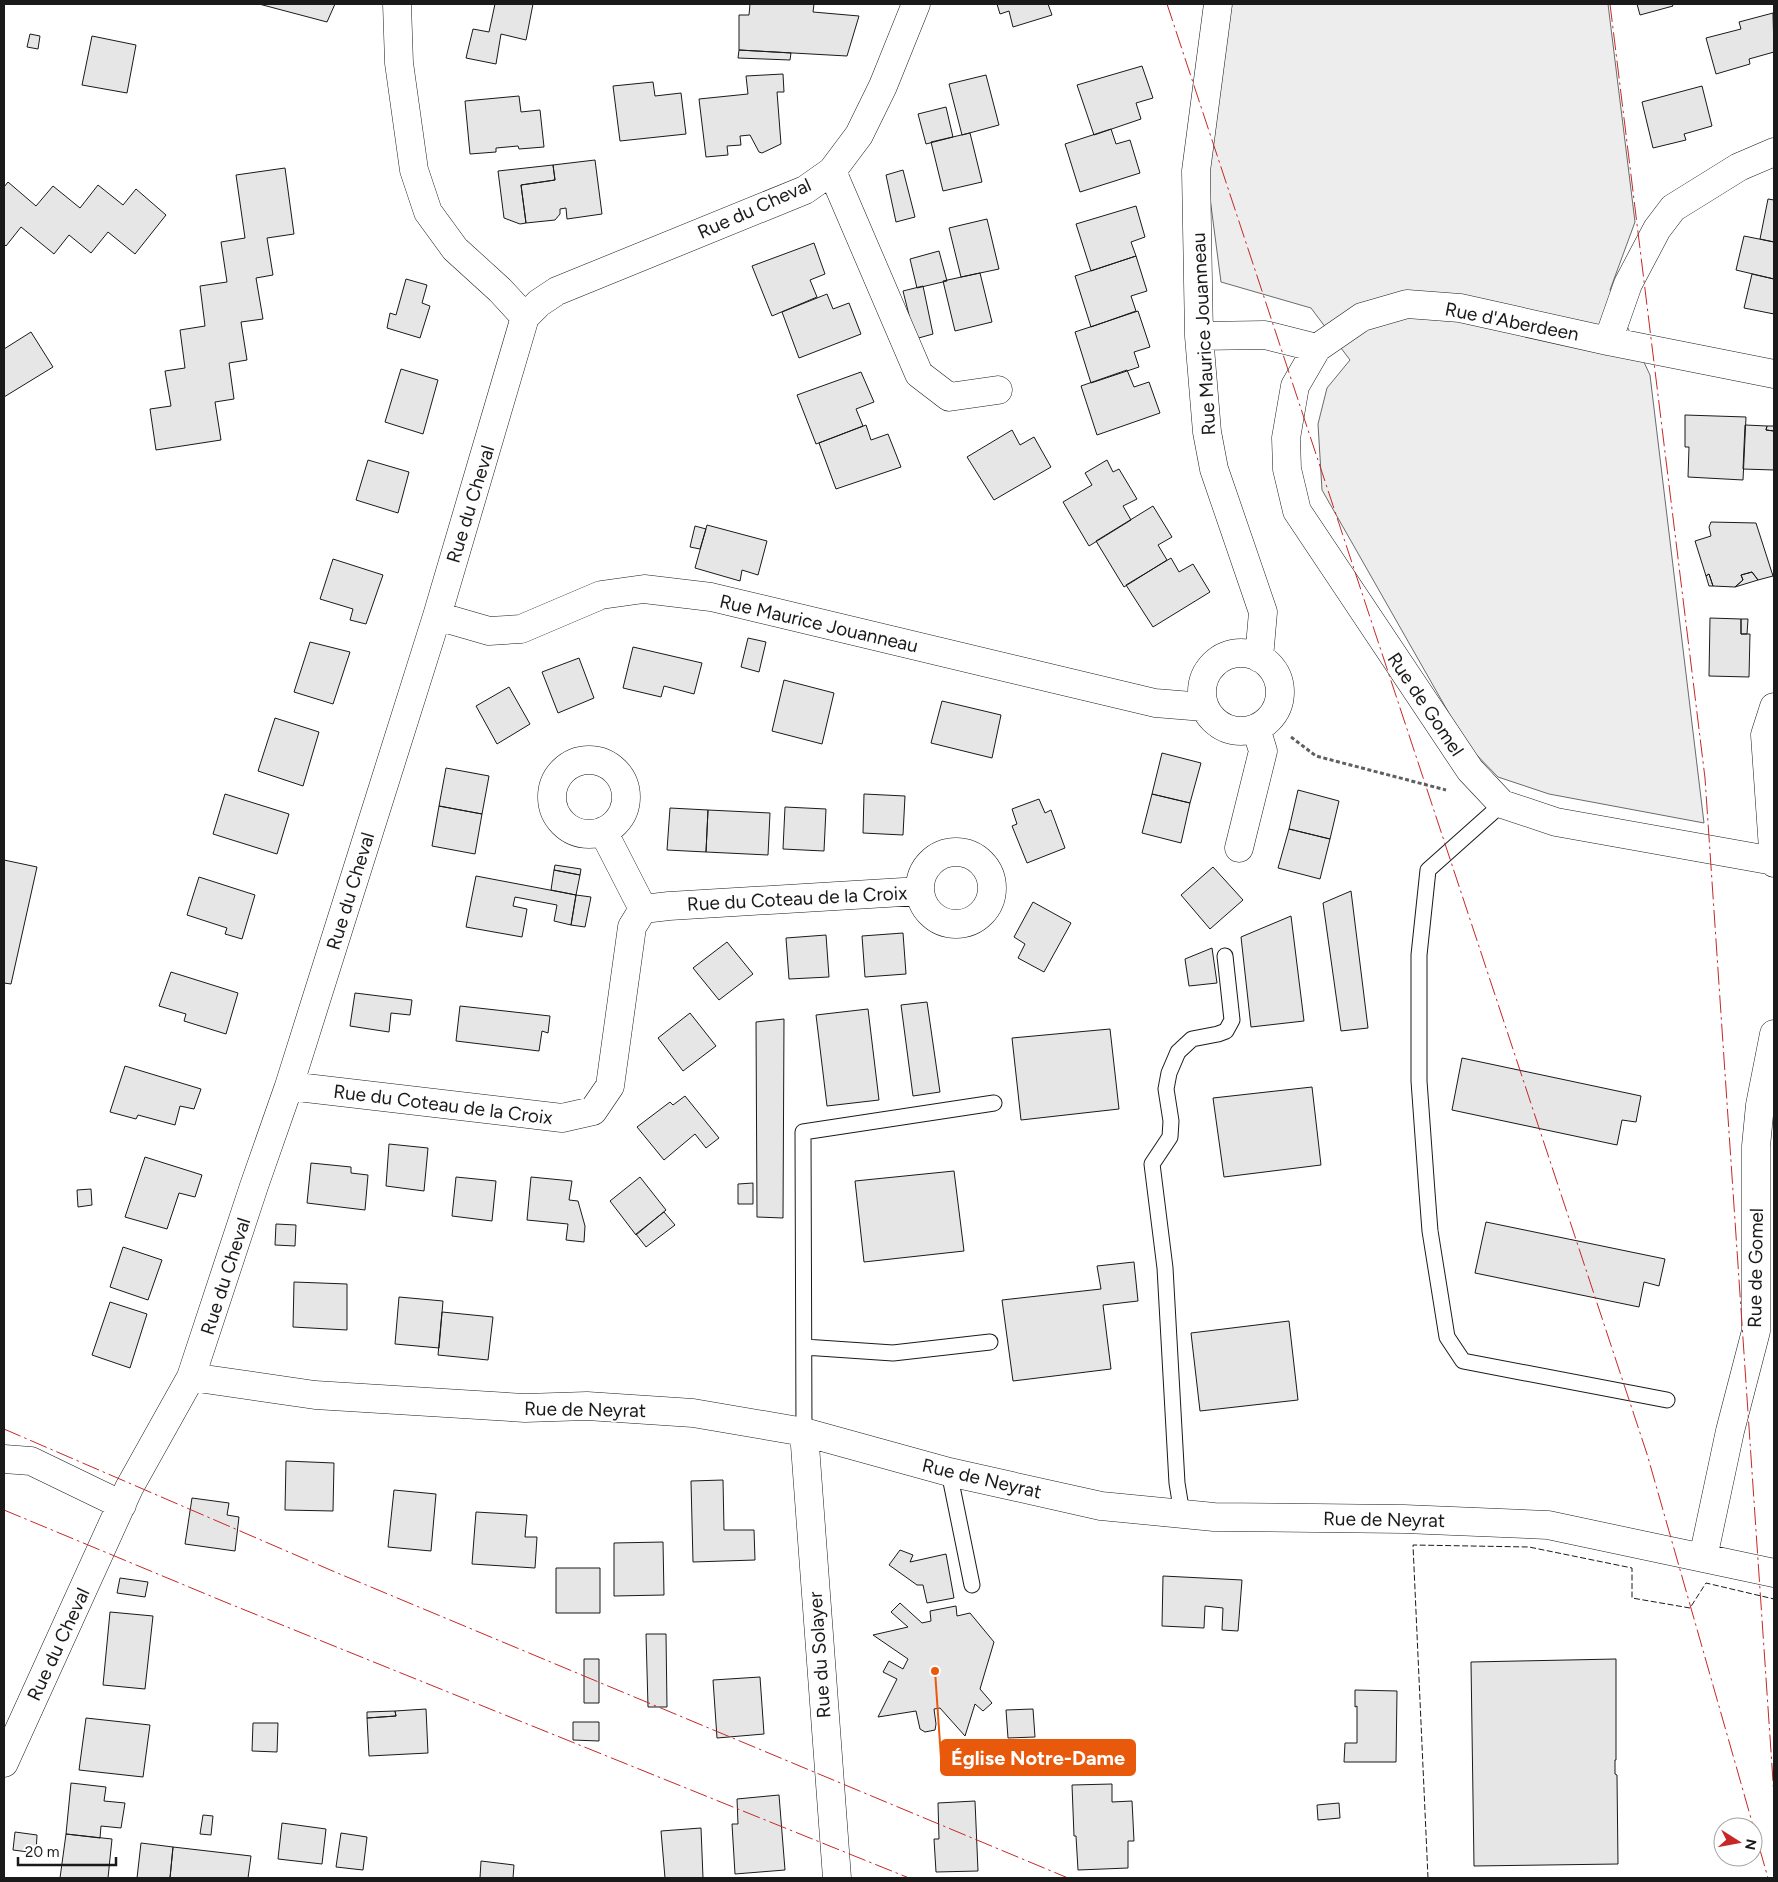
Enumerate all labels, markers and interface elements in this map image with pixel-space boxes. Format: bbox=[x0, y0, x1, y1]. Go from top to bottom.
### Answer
street label: Rue du Cheval bbox=[694, 173, 815, 244]
street label: Rue Maurice Jouanneau bbox=[1187, 232, 1220, 436]
street label: Rue d'Aberdeen bbox=[1443, 297, 1581, 346]
street label: Rue du Cheval bbox=[442, 442, 499, 566]
street label: Rue Maurice Jouanneau bbox=[717, 589, 920, 658]
street label: Rue de Gomel bbox=[1383, 648, 1469, 760]
street label: Rue du Cheval bbox=[322, 829, 379, 953]
street label: Rue du Coteau de la Croix bbox=[686, 881, 908, 916]
street label: Rue du Coteau de la Croix bbox=[332, 1080, 554, 1129]
street label: Rue de Gomel bbox=[1743, 1208, 1768, 1328]
street label: Rue du Cheval bbox=[196, 1215, 255, 1338]
street label: Rue de Neyrat bbox=[524, 1397, 646, 1422]
street label: Rue de Neyrat bbox=[920, 1454, 1044, 1503]
street label: Rue de Neyrat bbox=[1323, 1507, 1445, 1532]
street label: Rue du Cheval bbox=[22, 1584, 95, 1704]
street label: Rue du Solayer bbox=[804, 1590, 835, 1719]
callout: Église Notre-Dame bbox=[941, 1740, 1135, 1775]
text: Église Notre-Dame bbox=[951, 1746, 1125, 1770]
north arrow bbox=[1713, 1817, 1763, 1867]
scale bar bbox=[18, 1834, 115, 1866]
text: N bbox=[1741, 1837, 1760, 1851]
text: 20 m bbox=[25, 1843, 59, 1861]

